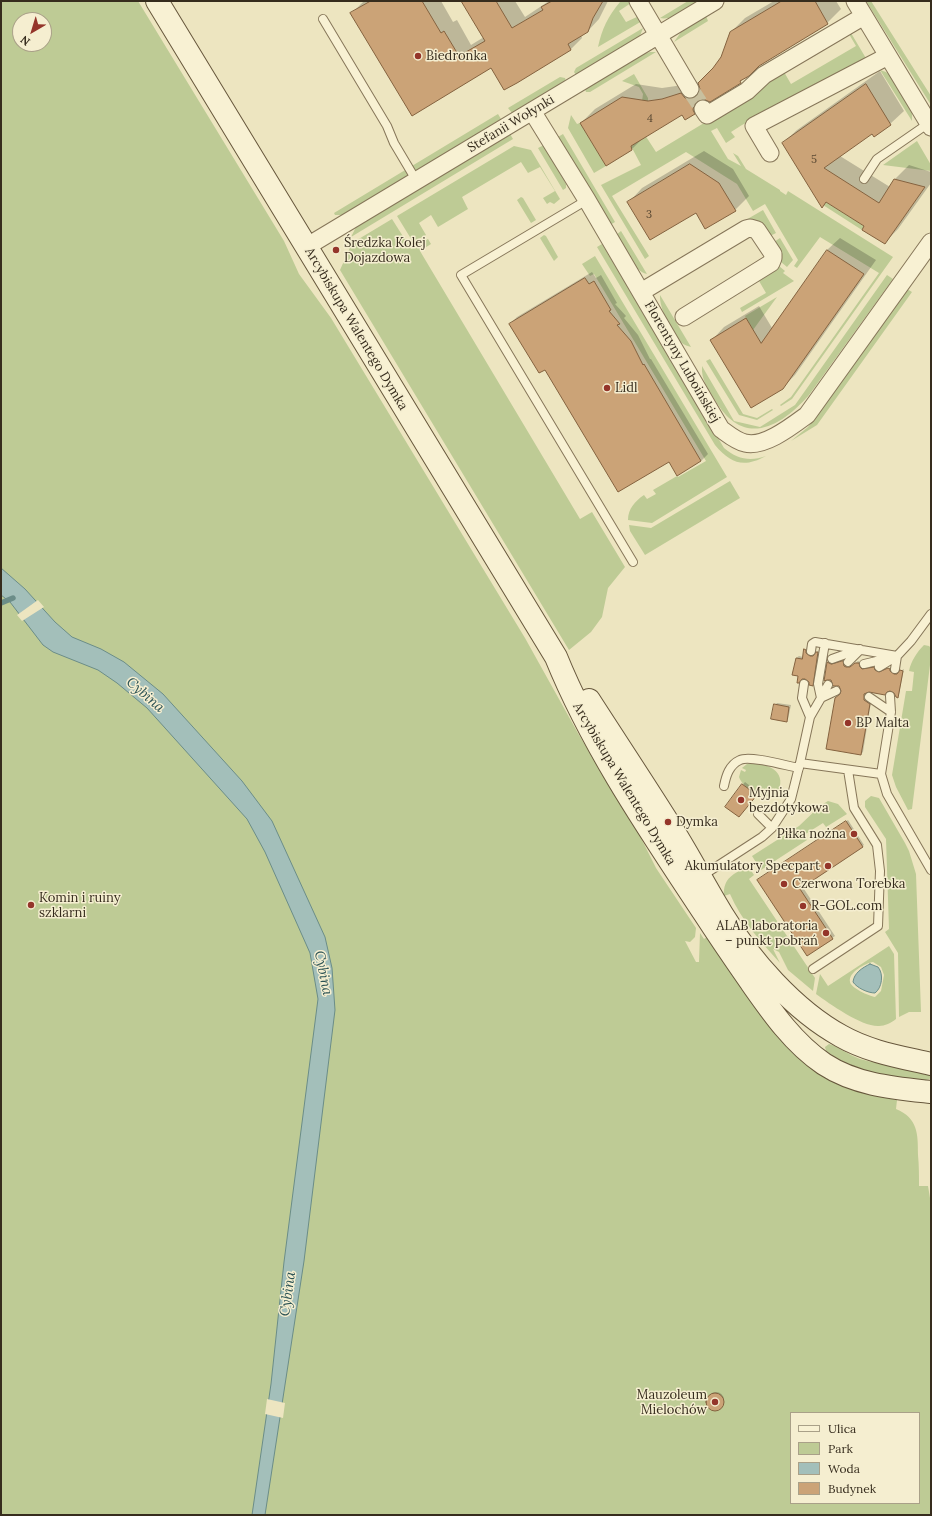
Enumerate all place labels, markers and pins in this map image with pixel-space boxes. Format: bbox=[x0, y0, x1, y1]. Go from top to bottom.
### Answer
place label: Biedronka bbox=[426, 48, 487, 64]
marker: Biedronka bbox=[413, 51, 423, 61]
place label: Średzka Kolej Dojazdowa bbox=[344, 235, 426, 266]
marker: Średzka Kolej Dojazdowa bbox=[331, 245, 341, 255]
place label: Lidl bbox=[615, 380, 637, 396]
marker: Lidl bbox=[602, 383, 612, 393]
place label: BP Malta bbox=[856, 715, 909, 731]
marker: BP Malta bbox=[843, 718, 853, 728]
place label: Myjnia bezdotykowa bbox=[749, 785, 829, 816]
marker: Myjnia bezdotykowa bbox=[736, 795, 746, 805]
place label: Dymka bbox=[676, 814, 718, 830]
marker: Dymka bbox=[663, 817, 673, 827]
place label: Piłka nożna bbox=[777, 826, 846, 842]
marker: Piłka nożna bbox=[849, 829, 859, 839]
place label: Akumulatory Specpart bbox=[685, 858, 820, 874]
marker: Akumulatory Specpart bbox=[823, 861, 833, 871]
place label: Czerwona Torebka bbox=[792, 876, 905, 892]
marker: Czerwona Torebka bbox=[779, 879, 789, 889]
place label: Komin i ruiny szklarni bbox=[39, 890, 121, 921]
place label: R-GOL.com bbox=[811, 898, 882, 914]
marker: Komin i ruiny szklarni bbox=[26, 900, 36, 910]
marker: R-GOL.com bbox=[798, 901, 808, 911]
place label: ALAB laboratoria – punkt pobrań bbox=[716, 918, 818, 949]
marker: ALAB laboratoria – punkt pobrań bbox=[821, 928, 831, 938]
place label: Mauzoleum Mielochów bbox=[637, 1387, 707, 1418]
marker: Mauzoleum Mielochów bbox=[710, 1397, 720, 1407]

